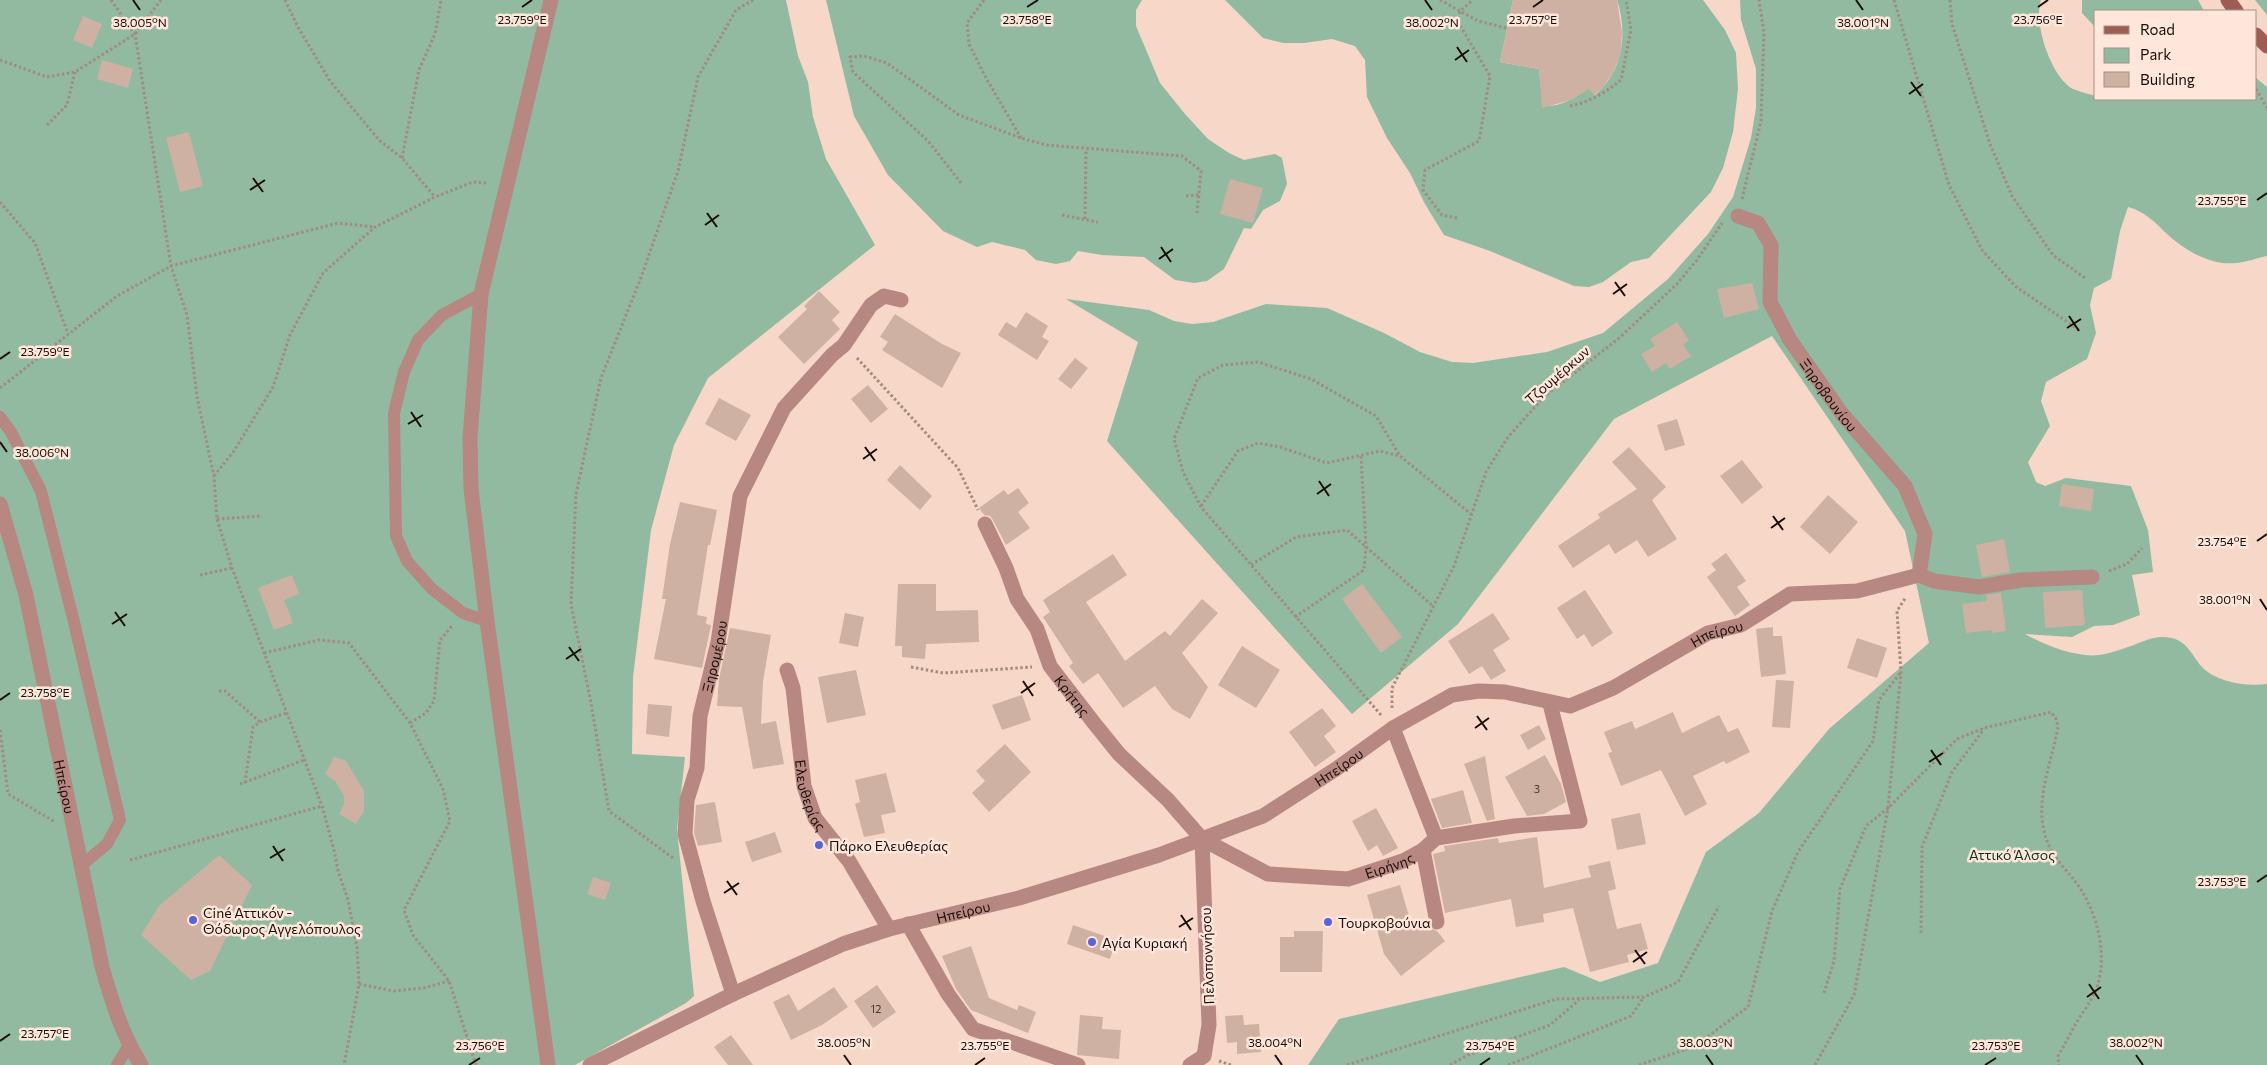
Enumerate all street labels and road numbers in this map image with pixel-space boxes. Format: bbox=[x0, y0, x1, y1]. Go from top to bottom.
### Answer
street label: Τζουμέρκων bbox=[1521, 342, 1593, 408]
street label: Ξηροβουνίου bbox=[1797, 355, 1862, 435]
street label: Ηπείρου bbox=[1687, 616, 1745, 650]
street label: Ξηρομέρου bbox=[698, 619, 730, 694]
street label: Κρήτης bbox=[1051, 671, 1094, 719]
street label: Ηπείρου bbox=[1311, 744, 1366, 789]
street label: Ηπείρου bbox=[51, 758, 79, 815]
street label: Ελευθερίας bbox=[793, 759, 830, 834]
street label: Ειρήνης bbox=[1363, 848, 1417, 881]
street label: Ηπείρου bbox=[934, 897, 992, 926]
street label: Πελοποννήσου bbox=[1197, 907, 1217, 1005]

